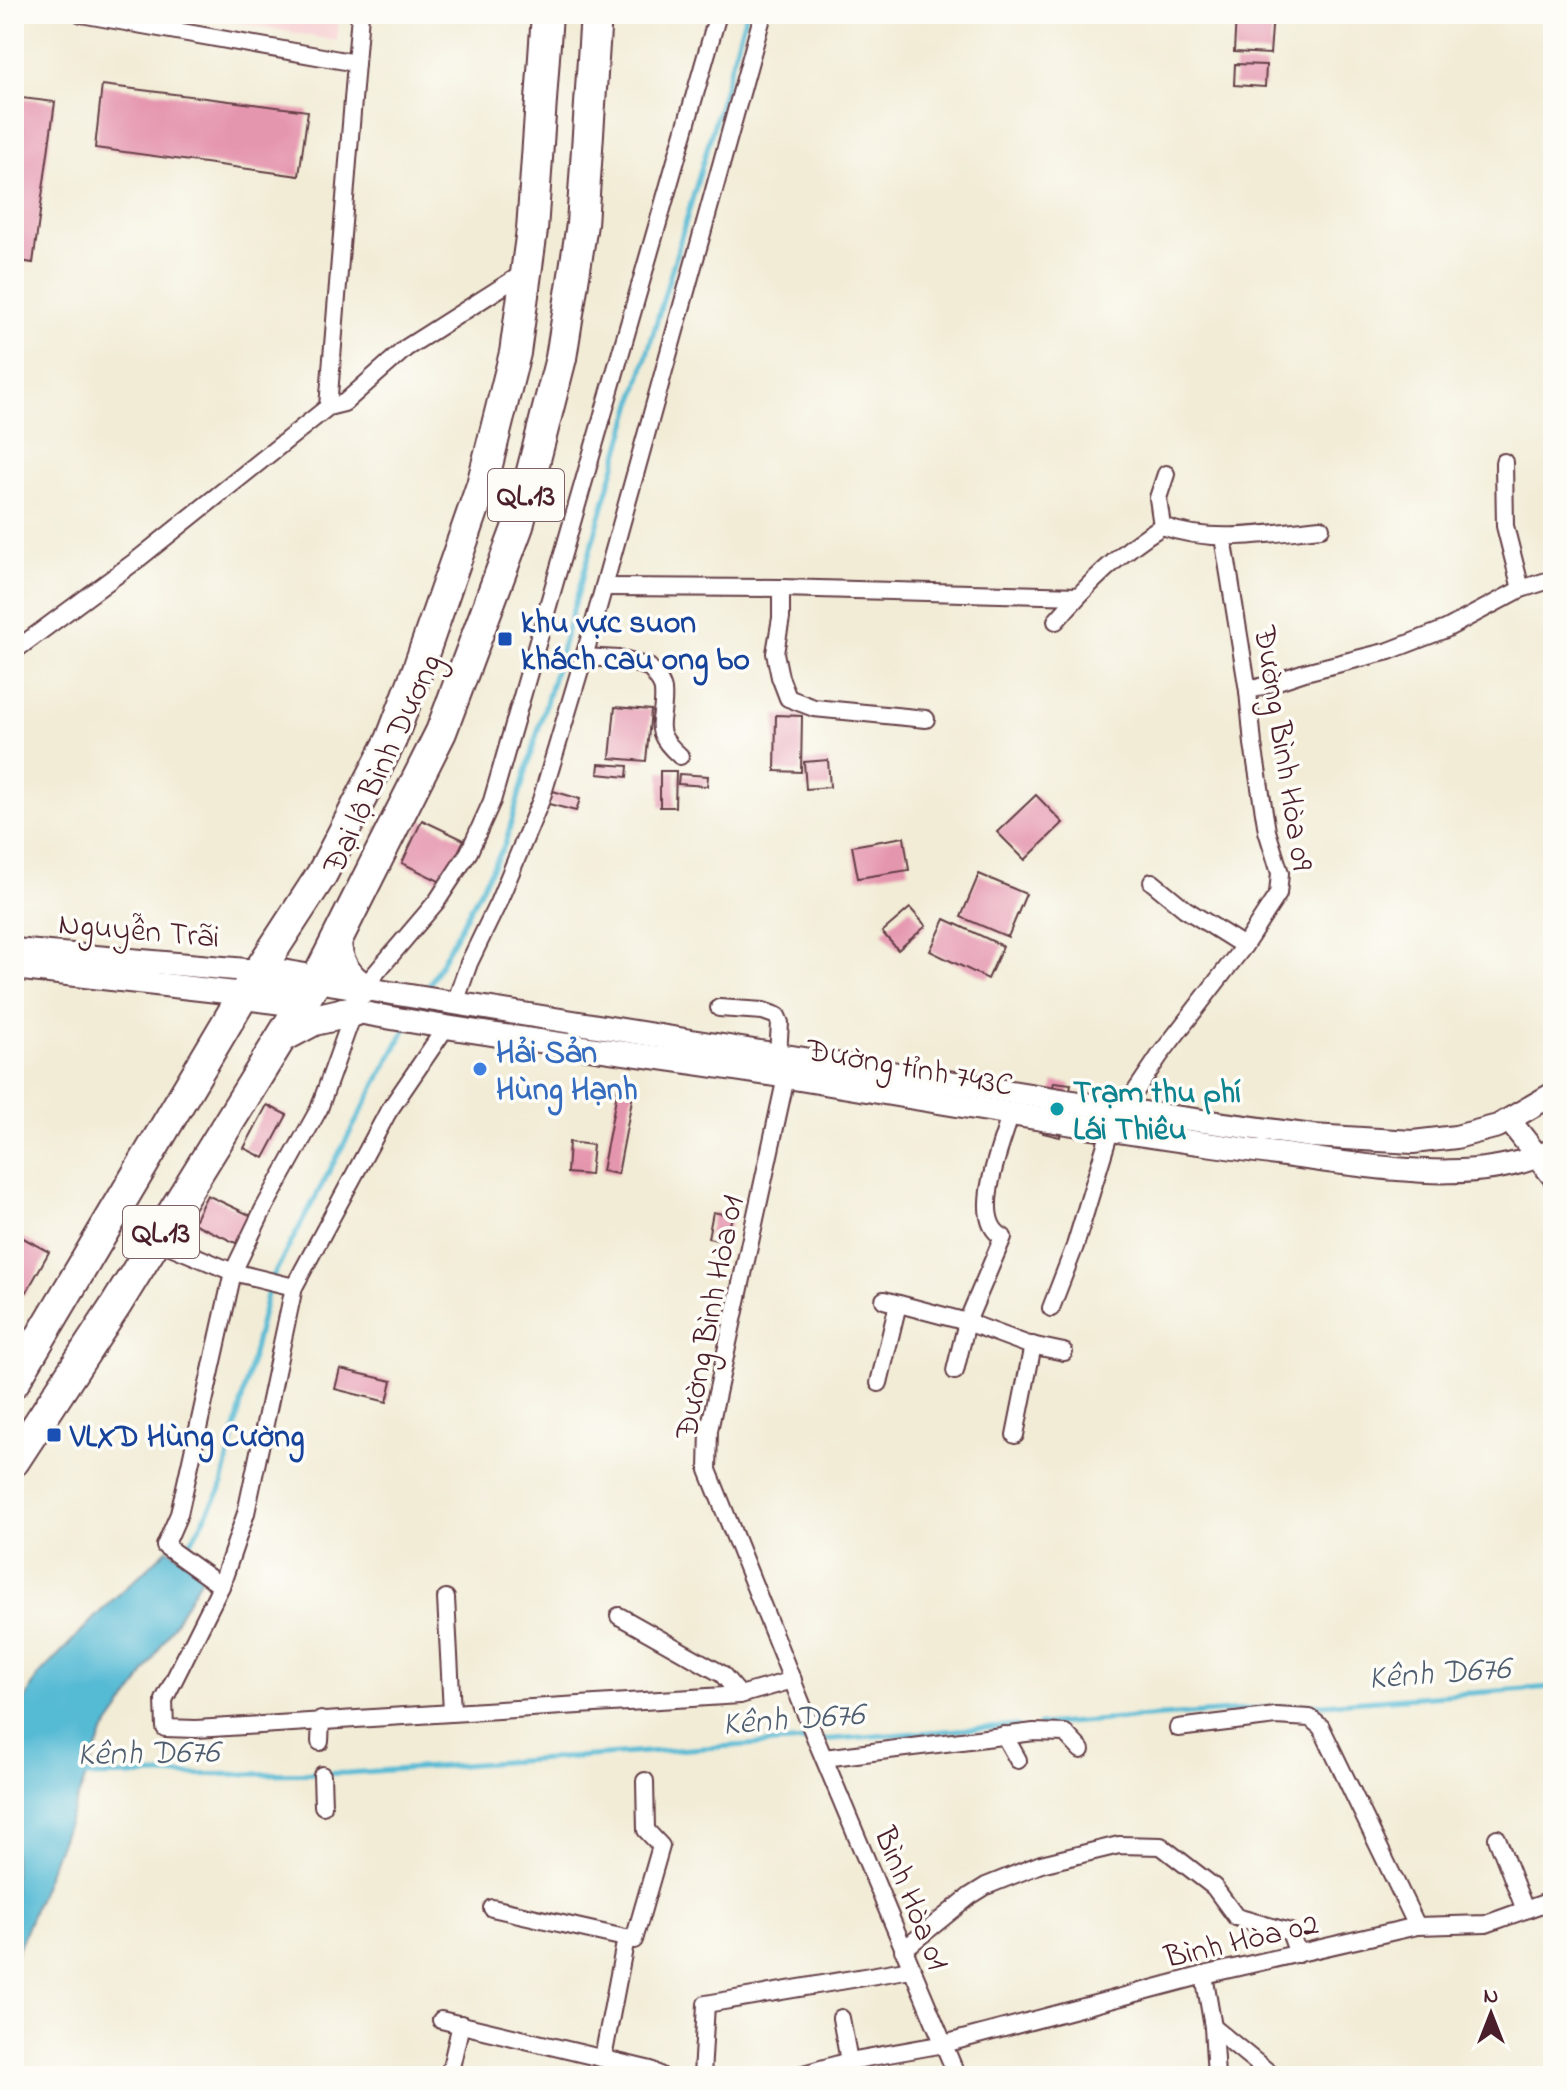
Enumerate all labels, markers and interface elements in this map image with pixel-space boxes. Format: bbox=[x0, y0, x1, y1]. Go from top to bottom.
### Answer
road number: QL.13 bbox=[488, 469, 564, 521]
place label: khu vực suon khách cau ong bo bbox=[521, 601, 750, 686]
street label: Đường Bình Hòa 09 bbox=[1239, 622, 1324, 874]
marker: khu vực suon khách cau ong bo bbox=[496, 630, 514, 648]
street label: Đại lộ Bình Dương bbox=[312, 647, 456, 883]
street label: Nguyễn Trãi bbox=[56, 902, 221, 963]
street label: Đường tỉnh 743C bbox=[801, 1028, 1016, 1111]
place label: Hải Sản Hùng Hạnh bbox=[496, 1031, 638, 1116]
marker: Hải Sản Hùng Hạnh bbox=[471, 1060, 489, 1078]
place label: Trạm thu phí Lái Thiêu bbox=[1073, 1071, 1241, 1155]
marker: Trạm thu phí Lái Thiêu bbox=[1048, 1100, 1066, 1118]
street label: Đường Bình Hòa 01 bbox=[665, 1192, 758, 1445]
road number: QL.13 bbox=[123, 1206, 199, 1258]
place label: VLXD Hùng Cường bbox=[69, 1415, 304, 1463]
marker: VLXD Hùng Cường bbox=[45, 1426, 63, 1444]
water label: Kênh D676 bbox=[1367, 1645, 1517, 1705]
water label: Kênh D676 bbox=[721, 1691, 871, 1751]
water label: Kênh D676 bbox=[77, 1729, 225, 1781]
street label: Bình Hòa 01 bbox=[859, 1820, 960, 1978]
street label: Bình Hòa 02 bbox=[1159, 1902, 1323, 1983]
north arrow bbox=[1451, 1974, 1531, 2054]
text: N bbox=[1484, 1981, 1498, 2013]

